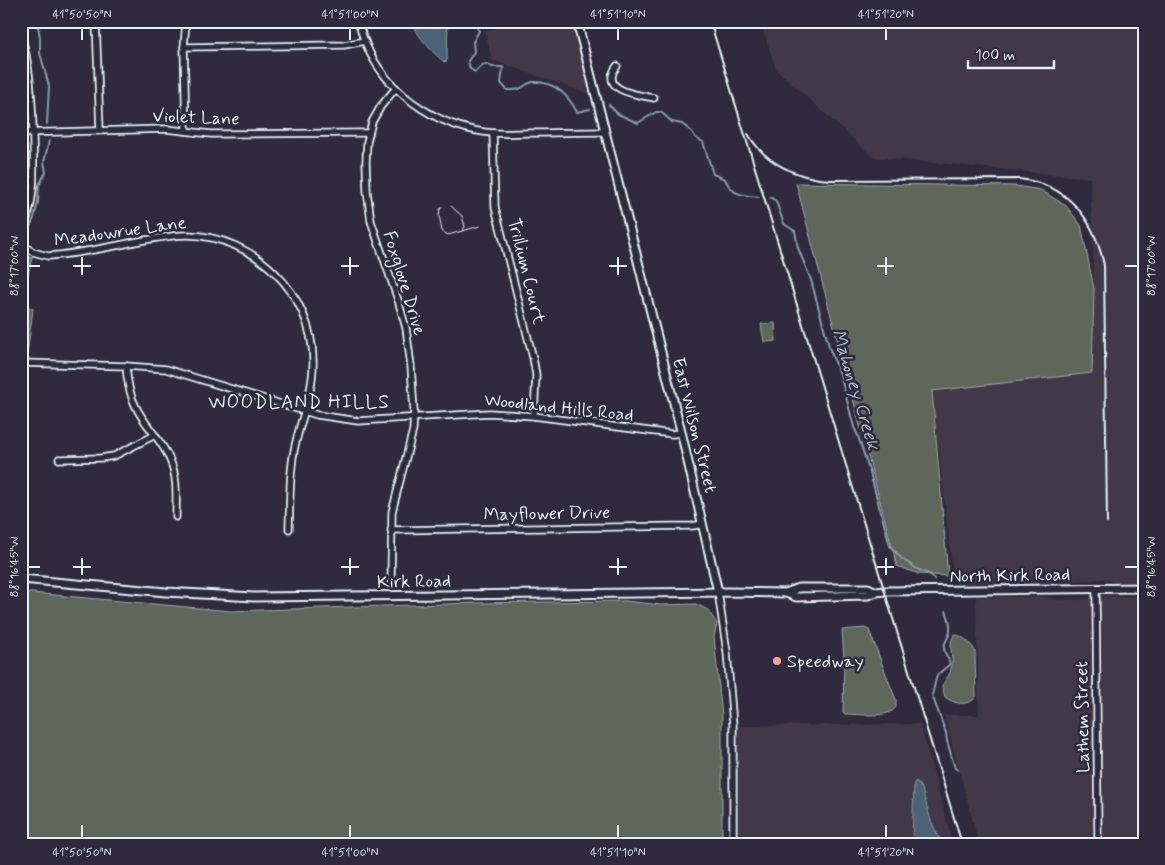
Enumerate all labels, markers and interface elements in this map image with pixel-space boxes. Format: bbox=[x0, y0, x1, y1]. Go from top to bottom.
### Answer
text: 41°50'50"N bbox=[52, 7, 112, 23]
text: 41°51'00"N bbox=[321, 7, 379, 23]
text: 41°51'10"N bbox=[590, 7, 646, 23]
text: 41°51'20"N bbox=[858, 7, 914, 23]
scale bar bbox=[968, 38, 1054, 70]
text: 100 m bbox=[975, 46, 1015, 66]
street label: Violet Lane bbox=[152, 104, 240, 132]
street label: Meadowrue Lane bbox=[53, 211, 188, 253]
street label: Trillium Court bbox=[501, 216, 551, 327]
street label: Foxglove Drive bbox=[376, 228, 431, 339]
text: 88°17'00"W bbox=[7, 236, 23, 296]
text: 88°17'00"W bbox=[1144, 236, 1160, 296]
water label: Mahoney Creek bbox=[825, 326, 886, 454]
street label: East Wilson Street bbox=[666, 355, 722, 496]
street label: Woodland Hills Road bbox=[483, 388, 635, 428]
district label: WOODLAND HILLS bbox=[208, 390, 390, 415]
street label: Mayflower Drive bbox=[484, 501, 611, 527]
text: 88°16'45"W bbox=[7, 537, 23, 597]
text: 88°16'45"W bbox=[1144, 537, 1160, 597]
street label: North Kirk Road bbox=[949, 563, 1071, 589]
street label: Kirk Road bbox=[377, 569, 451, 595]
place label: Speedway bbox=[787, 650, 864, 674]
marker: Speedway bbox=[771, 655, 783, 667]
street label: Lathem Street bbox=[1070, 661, 1096, 773]
text: 41°50'50"N bbox=[52, 845, 112, 861]
text: 41°51'00"N bbox=[321, 845, 379, 861]
text: 41°51'10"N bbox=[590, 845, 646, 861]
text: 41°51'20"N bbox=[858, 845, 914, 861]

